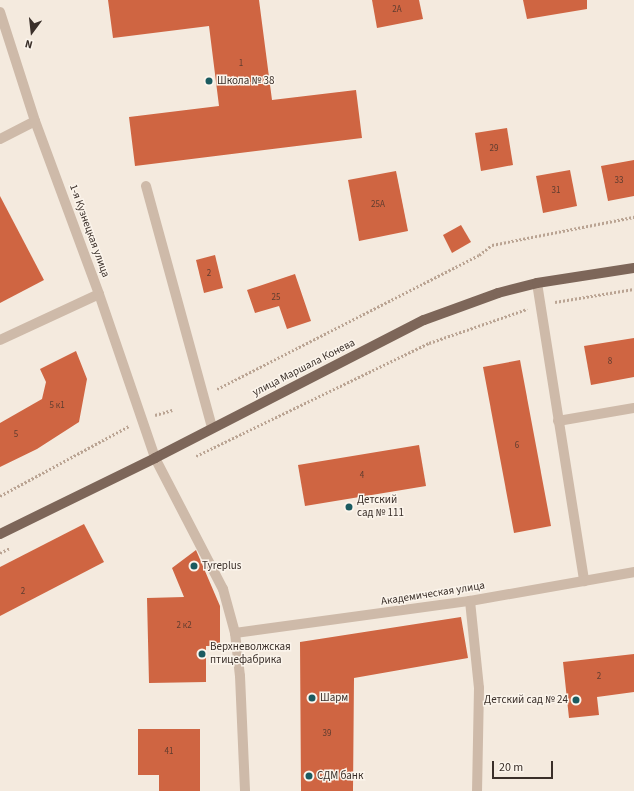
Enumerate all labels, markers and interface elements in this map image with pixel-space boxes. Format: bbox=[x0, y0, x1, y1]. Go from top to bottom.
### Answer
house number: 2А bbox=[392, 5, 402, 15]
north arrow bbox=[12, 12, 52, 52]
text: N bbox=[23, 36, 34, 52]
house number: 1 bbox=[239, 59, 243, 69]
place label: Школа № 38 bbox=[217, 74, 274, 88]
marker: Школа № 38 bbox=[204, 76, 214, 86]
house number: 29 bbox=[490, 144, 498, 154]
house number: 33 bbox=[615, 176, 623, 186]
street label: 1-я Кузнецкая улица bbox=[66, 183, 112, 279]
house number: 31 bbox=[552, 186, 560, 196]
house number: 25А bbox=[371, 200, 385, 210]
house number: 2 bbox=[207, 269, 211, 279]
house number: 25 bbox=[272, 293, 280, 303]
street label: улица Маршала Конева bbox=[251, 336, 357, 400]
house number: 8 bbox=[608, 357, 612, 367]
house number: 5 к1 bbox=[49, 401, 65, 411]
house number: 5 bbox=[14, 430, 18, 440]
house number: 6 bbox=[515, 441, 519, 451]
house number: 4 bbox=[360, 471, 364, 481]
place label: Детский сад № 111 bbox=[357, 494, 404, 520]
marker: Детский сад № 111 bbox=[344, 502, 354, 512]
place label: Tyreplus bbox=[202, 559, 241, 573]
marker: Tyreplus bbox=[189, 561, 199, 571]
street label: Академическая улица bbox=[380, 579, 486, 609]
house number: 2 bbox=[21, 587, 25, 597]
house number: 2 к2 bbox=[176, 621, 192, 631]
place label: Верхневолжская птицефабрика bbox=[210, 641, 291, 667]
marker: Верхневолжская птицефабрика bbox=[197, 649, 207, 659]
house number: 2 bbox=[597, 672, 601, 682]
place label: Шарм bbox=[320, 691, 348, 705]
marker: Шарм bbox=[307, 693, 317, 703]
place label: Детский сад № 24 bbox=[484, 693, 568, 707]
marker: Детский сад № 24 bbox=[571, 695, 581, 705]
house number: 39 bbox=[323, 729, 331, 739]
house number: 41 bbox=[165, 747, 173, 757]
scale bar bbox=[494, 753, 555, 779]
text: 20 m bbox=[499, 759, 523, 776]
place label: СДМ банк bbox=[317, 769, 363, 783]
marker: СДМ банк bbox=[304, 771, 314, 781]

